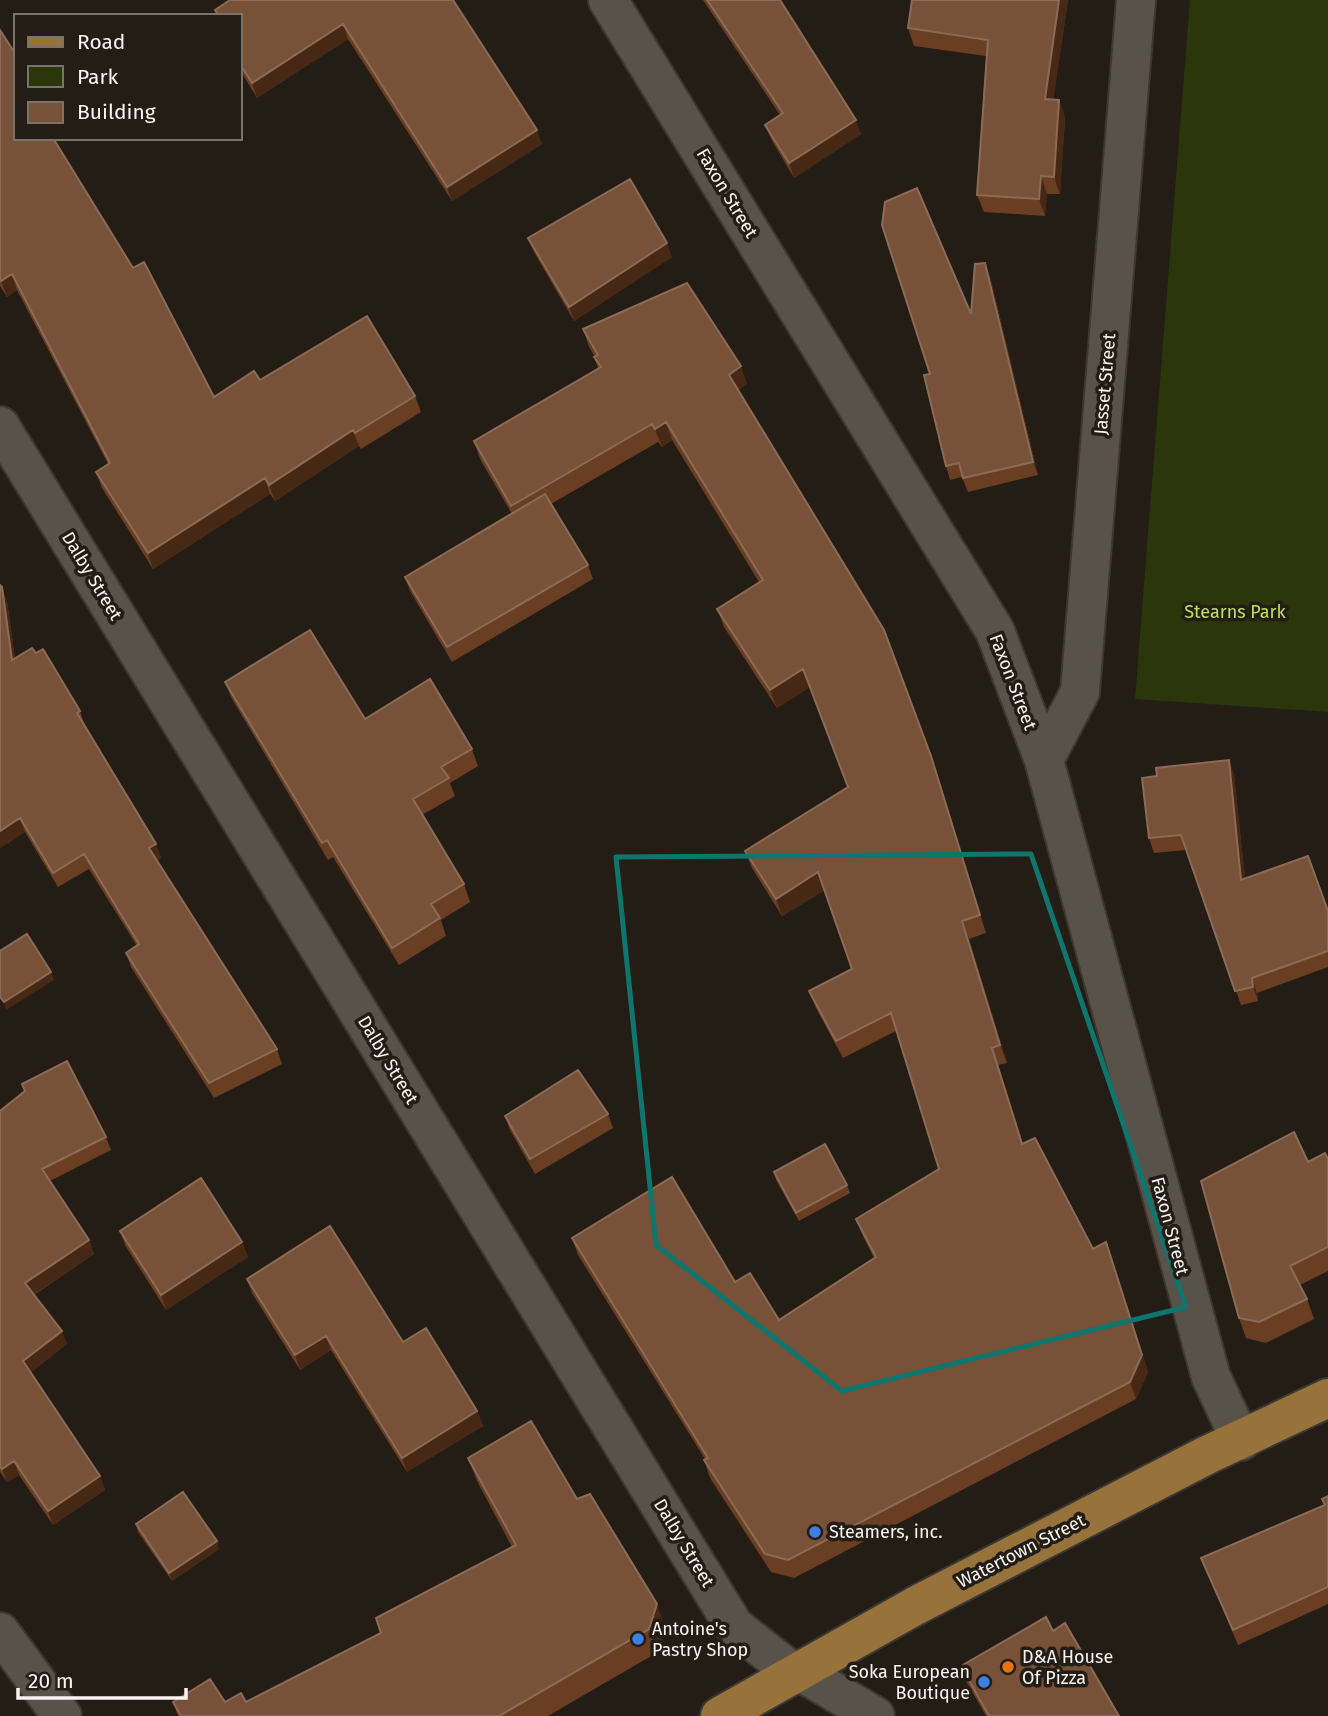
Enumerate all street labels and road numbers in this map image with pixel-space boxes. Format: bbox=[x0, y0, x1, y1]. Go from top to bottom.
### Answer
street label: Faxon Street bbox=[692, 144, 763, 242]
street label: Jasset Street bbox=[1090, 332, 1120, 436]
street label: Dalby Street bbox=[57, 528, 127, 625]
street label: Faxon Street bbox=[985, 631, 1042, 733]
street label: Dalby Street bbox=[353, 1012, 423, 1109]
street label: Faxon Street bbox=[1146, 1174, 1194, 1278]
street label: Dalby Street bbox=[649, 1495, 719, 1592]
street label: Watertown Street bbox=[953, 1509, 1089, 1593]

